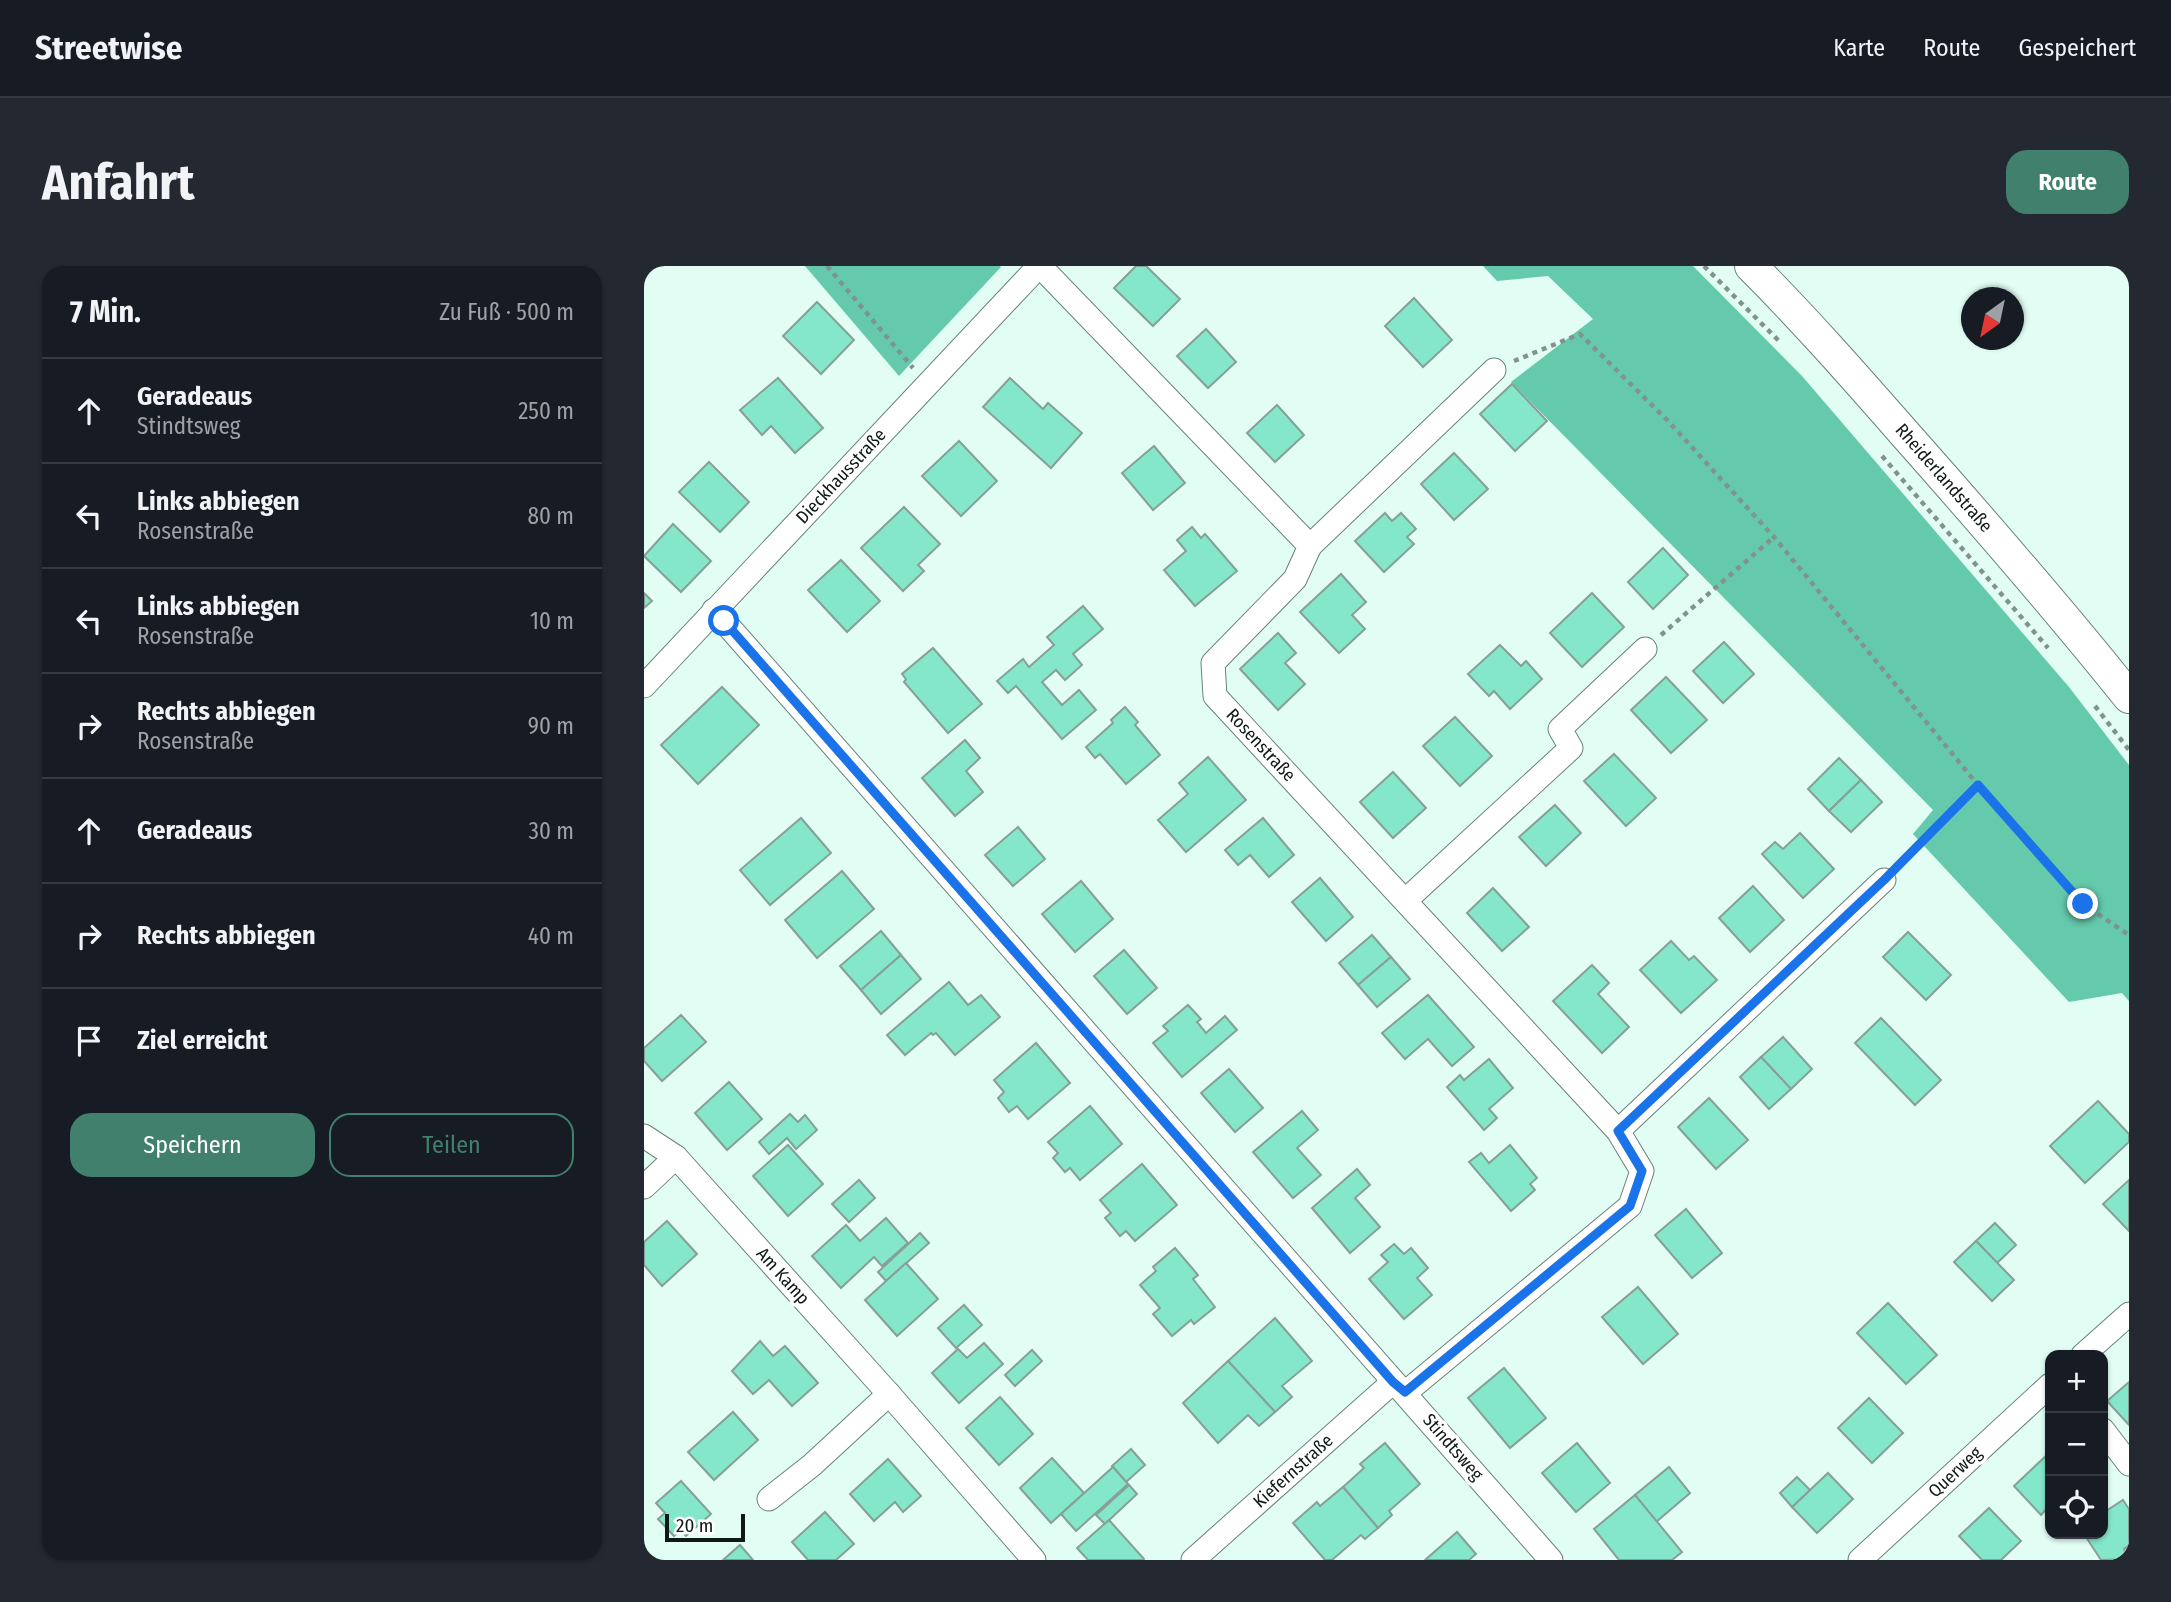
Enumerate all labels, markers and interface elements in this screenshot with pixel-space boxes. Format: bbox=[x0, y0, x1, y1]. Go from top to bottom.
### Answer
text: Streetwise bbox=[35, 28, 182, 68]
text: Karte bbox=[1833, 34, 1885, 62]
text: Route bbox=[1923, 34, 1980, 62]
text: Gespeichert bbox=[2018, 34, 2136, 62]
button: Route bbox=[2006, 150, 2129, 214]
text: Anfahrt bbox=[42, 153, 195, 212]
north arrow bbox=[1961, 287, 2024, 350]
text: 7 Min. bbox=[70, 294, 141, 330]
text: Zu Fuß · 500 m bbox=[439, 298, 574, 326]
text: Geradeaus bbox=[137, 381, 252, 412]
icon: ahead bbox=[70, 392, 108, 430]
text: 250 m bbox=[518, 397, 574, 425]
text: Stindtsweg bbox=[137, 412, 241, 440]
street label: Rheiderlandstraße bbox=[1891, 419, 1997, 537]
street label: Dieckhausstraße bbox=[791, 424, 891, 528]
text: Links abbiegen bbox=[137, 486, 300, 517]
icon: left bbox=[70, 497, 108, 535]
text: 80 m bbox=[527, 502, 574, 530]
text: Rosenstraße bbox=[137, 517, 254, 545]
text: Links abbiegen bbox=[137, 591, 300, 622]
icon: left bbox=[70, 602, 108, 640]
route start bbox=[708, 605, 739, 636]
text: 10 m bbox=[530, 607, 574, 635]
text: Rosenstraße bbox=[137, 622, 254, 650]
text: Rechts abbiegen bbox=[137, 696, 316, 727]
street label: Rosenstraße bbox=[1222, 704, 1300, 786]
icon: right bbox=[70, 707, 108, 745]
text: 90 m bbox=[528, 712, 574, 740]
text: Rosenstraße bbox=[137, 727, 254, 755]
icon: ahead bbox=[70, 812, 108, 850]
text: Geradeaus bbox=[137, 815, 252, 846]
text: 30 m bbox=[529, 817, 574, 845]
route end bbox=[2067, 888, 2098, 919]
icon: right bbox=[70, 917, 108, 955]
text: Rechts abbiegen bbox=[137, 920, 316, 951]
text: 40 m bbox=[528, 922, 574, 950]
icon: arrive bbox=[70, 1022, 108, 1060]
text: Ziel erreicht bbox=[137, 1025, 268, 1056]
button: Speichern bbox=[70, 1113, 315, 1177]
button: Teilen bbox=[329, 1113, 574, 1177]
street label: Am Kamp bbox=[752, 1243, 814, 1309]
map controls bbox=[2045, 1350, 2108, 1539]
button: + bbox=[2045, 1350, 2108, 1413]
street label: Stindtsweg bbox=[1418, 1409, 1488, 1485]
button: − bbox=[2045, 1413, 2108, 1476]
street label: Kiefernstraße bbox=[1249, 1429, 1337, 1512]
street label: Querweg bbox=[1924, 1441, 1987, 1502]
button: locate bbox=[2045, 1476, 2108, 1539]
scale bar bbox=[665, 1511, 746, 1543]
text: 20 m bbox=[676, 1514, 713, 1537]

